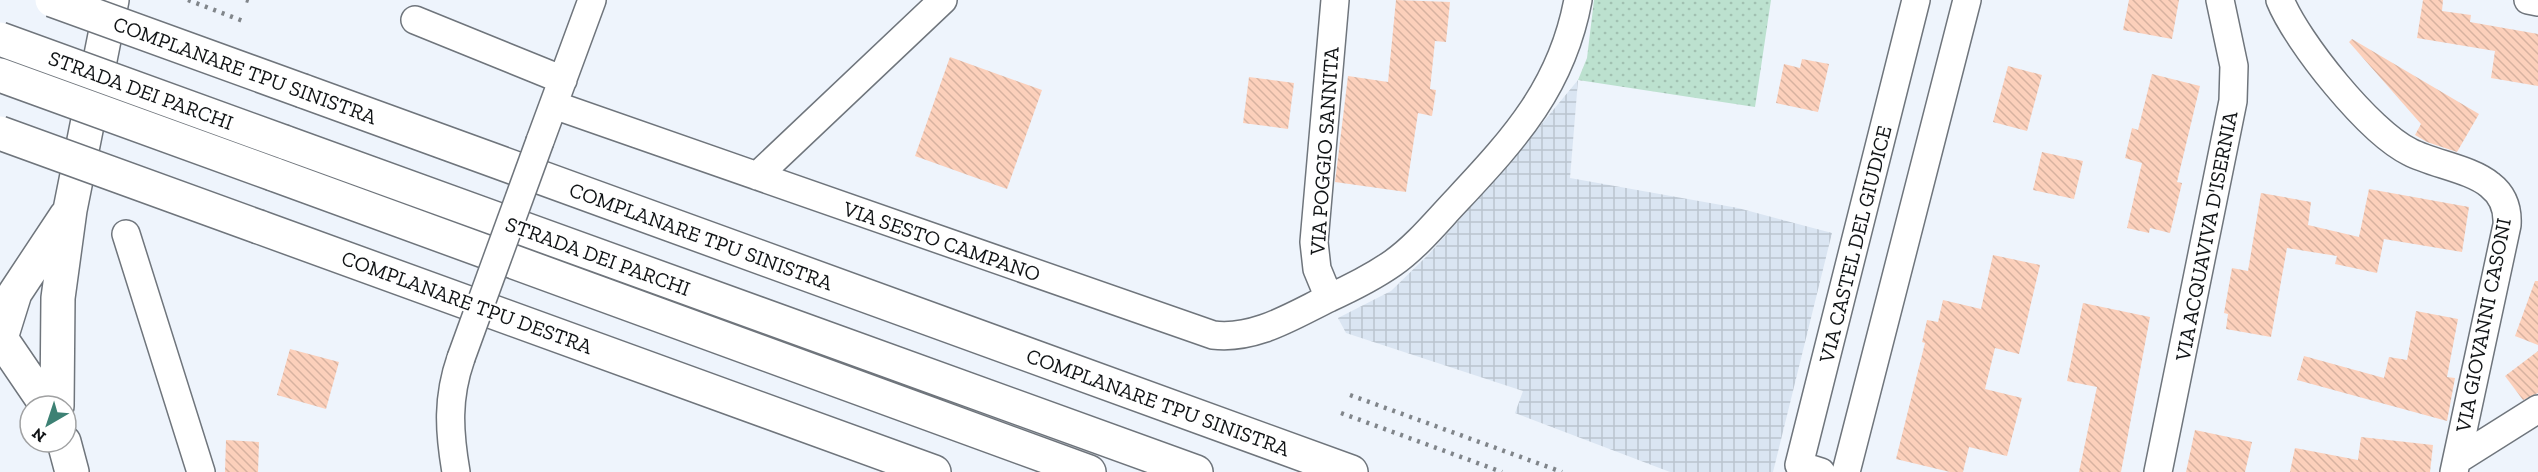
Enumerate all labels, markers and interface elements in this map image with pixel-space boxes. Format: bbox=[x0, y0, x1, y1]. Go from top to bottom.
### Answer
street label: COMPLANARE TPU SINISTRA bbox=[110, 11, 380, 129]
street label: STRADA DEI PARCHI bbox=[45, 45, 237, 135]
street label: VIA POGGIO SANNITA bbox=[1304, 46, 1344, 257]
street label: VIA ACQUAVIVA D'ISERNIA bbox=[2169, 109, 2243, 364]
street label: VIA CASTEL DEL GIUDICE bbox=[1813, 123, 1897, 366]
street label: COMPLANARE TPU SINISTRA bbox=[566, 177, 836, 295]
street label: VIA SESTO CAMPANO bbox=[839, 195, 1044, 286]
street label: STRADA DEI PARCHI bbox=[502, 211, 694, 301]
street label: VIA GIOVANNI CASONI bbox=[2450, 216, 2516, 435]
street label: COMPLANARE TPU DESTRA bbox=[338, 245, 596, 359]
street label: COMPLANARE TPU SINISTRA bbox=[1023, 343, 1293, 461]
north arrow bbox=[18, 394, 78, 454]
text: N bbox=[28, 424, 50, 446]

